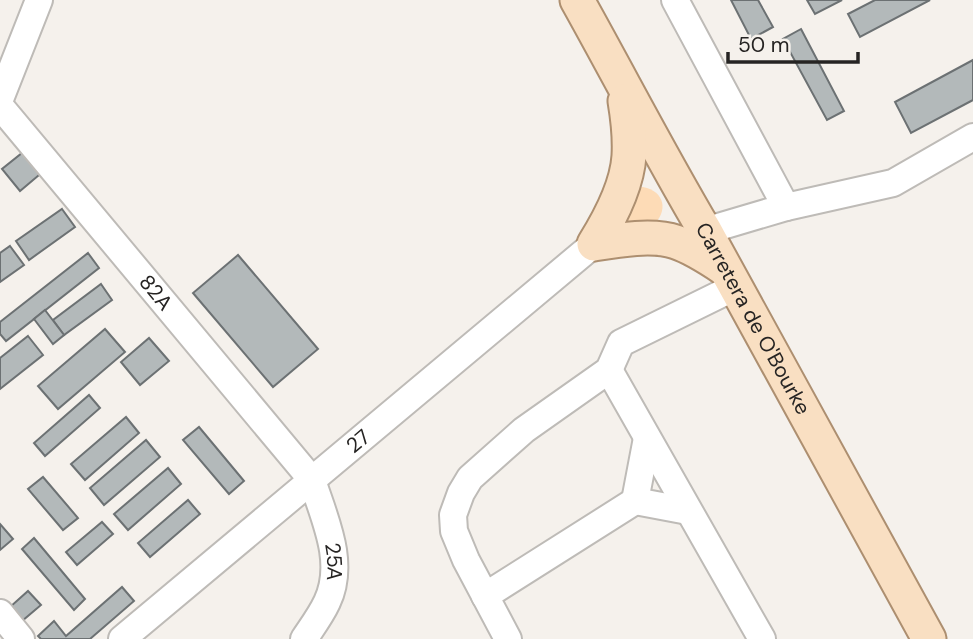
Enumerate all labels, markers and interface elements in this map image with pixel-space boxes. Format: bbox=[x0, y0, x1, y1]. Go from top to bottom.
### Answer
scale bar bbox=[728, 21, 858, 65]
text: 50 m bbox=[738, 31, 789, 59]
street label: Carretera de O'Bourke bbox=[689, 217, 817, 420]
street label: 82A bbox=[133, 269, 179, 316]
street label: 27 bbox=[340, 423, 376, 459]
street label: 25A bbox=[318, 541, 349, 582]

